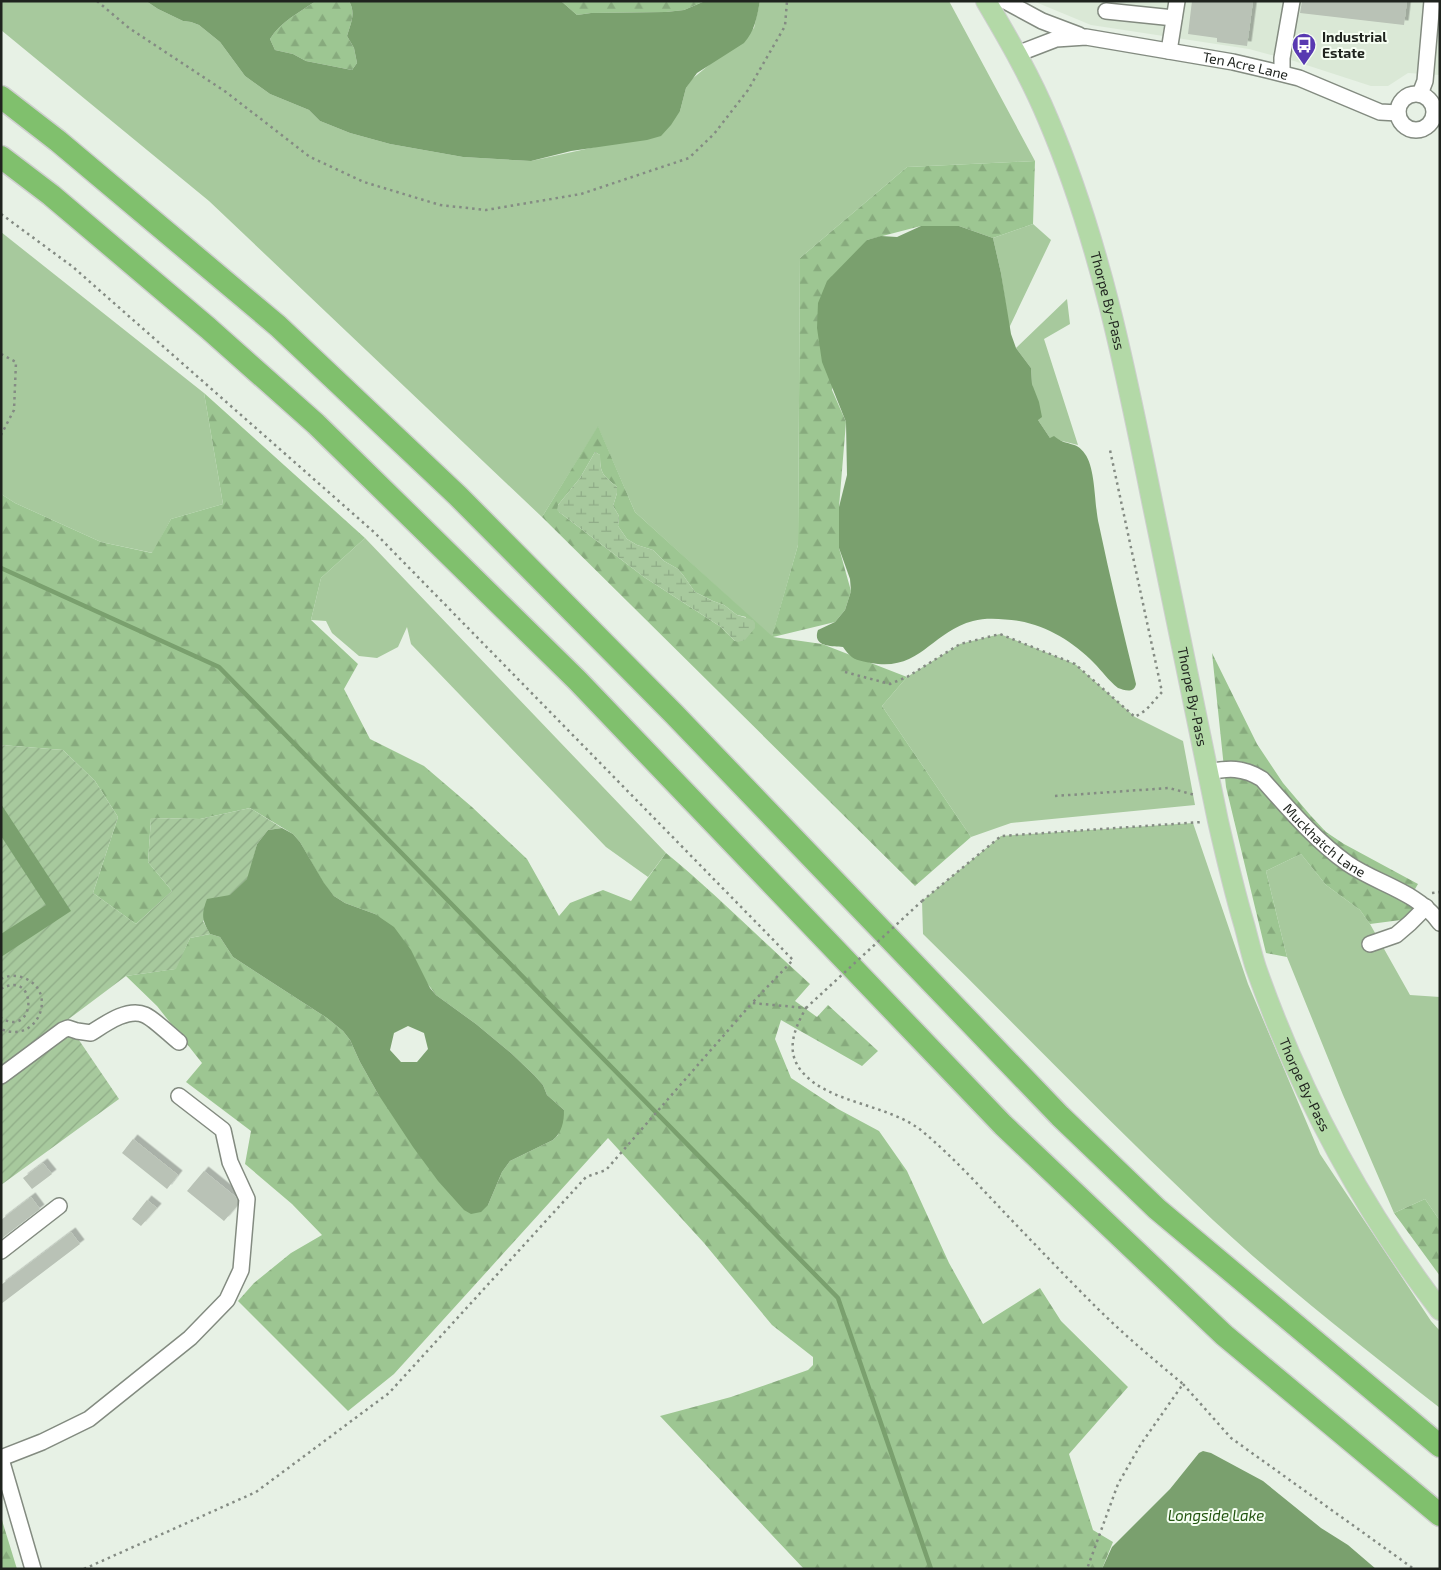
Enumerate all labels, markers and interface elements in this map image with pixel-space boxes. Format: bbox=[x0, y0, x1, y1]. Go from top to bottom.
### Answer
place label: Industrial Estate bbox=[1322, 28, 1387, 61]
bus stop icon: Industrial Estate bbox=[1291, 32, 1317, 66]
street label: Ten Acre Lane bbox=[1201, 48, 1290, 83]
street label: Thorpe By-Pass bbox=[1087, 249, 1129, 352]
street label: Thorpe By-Pass bbox=[1174, 645, 1211, 748]
street label: Muckhatch Lane bbox=[1280, 800, 1369, 880]
street label: Thorpe By-Pass bbox=[1276, 1035, 1334, 1134]
water label: Longside Lake bbox=[1168, 1506, 1264, 1524]

